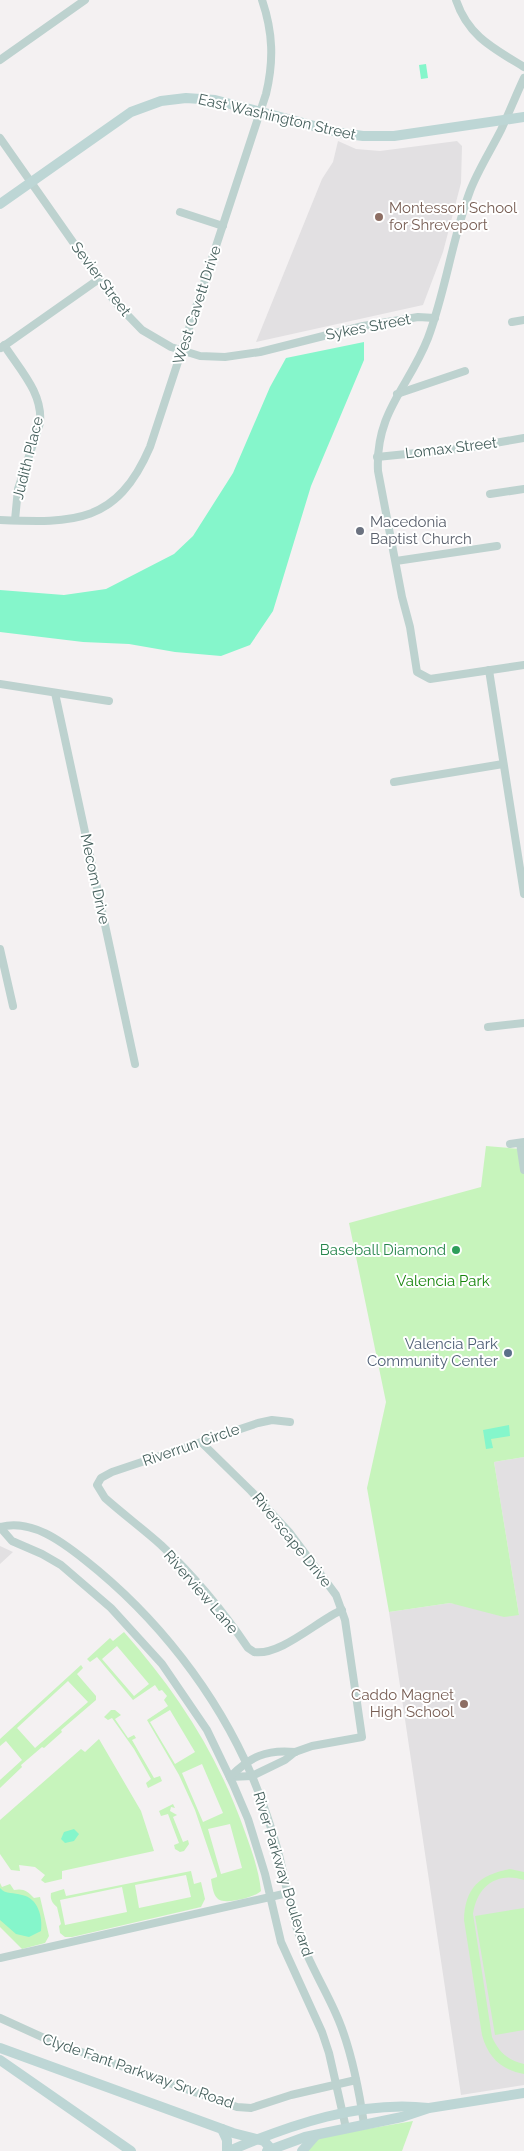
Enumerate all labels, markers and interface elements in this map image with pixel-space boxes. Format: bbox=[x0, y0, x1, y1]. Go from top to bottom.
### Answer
street label: East Washington Street bbox=[196, 90, 358, 144]
place label: Montessori School for Shreveport bbox=[389, 199, 518, 234]
marker: Montessori School for Shreveport bbox=[373, 211, 385, 223]
street label: Sevier Street bbox=[67, 238, 135, 320]
street label: West Cavett Drive bbox=[169, 243, 225, 367]
street label: Sykes Street bbox=[324, 310, 412, 344]
street label: Judith Place bbox=[9, 414, 47, 501]
street label: Lomax Street bbox=[404, 433, 498, 463]
place label: Macedonia Baptist Church bbox=[370, 513, 472, 548]
marker: Macedonia Baptist Church bbox=[354, 525, 366, 537]
street label: Mecom Drive bbox=[77, 832, 113, 926]
place label: Baseball Diamond bbox=[320, 1241, 446, 1259]
marker: Baseball Diamond bbox=[450, 1244, 462, 1256]
park label: Valencia Park bbox=[396, 1272, 490, 1290]
place label: Valencia Park Community Center bbox=[367, 1335, 499, 1370]
marker: Valencia Park Community Center bbox=[502, 1347, 514, 1359]
street label: Riverrun Circle bbox=[140, 1420, 242, 1470]
street label: Riverscape Drive bbox=[248, 1489, 336, 1591]
street label: Riverview Lane bbox=[160, 1547, 242, 1638]
place label: Caddo Magnet High School bbox=[351, 1686, 455, 1721]
marker: Caddo Magnet High School bbox=[458, 1698, 470, 1710]
street label: River Parkway Boulevard bbox=[249, 1789, 317, 1959]
street label: Clyde Fant Parkway Srv Road bbox=[40, 2030, 236, 2112]

